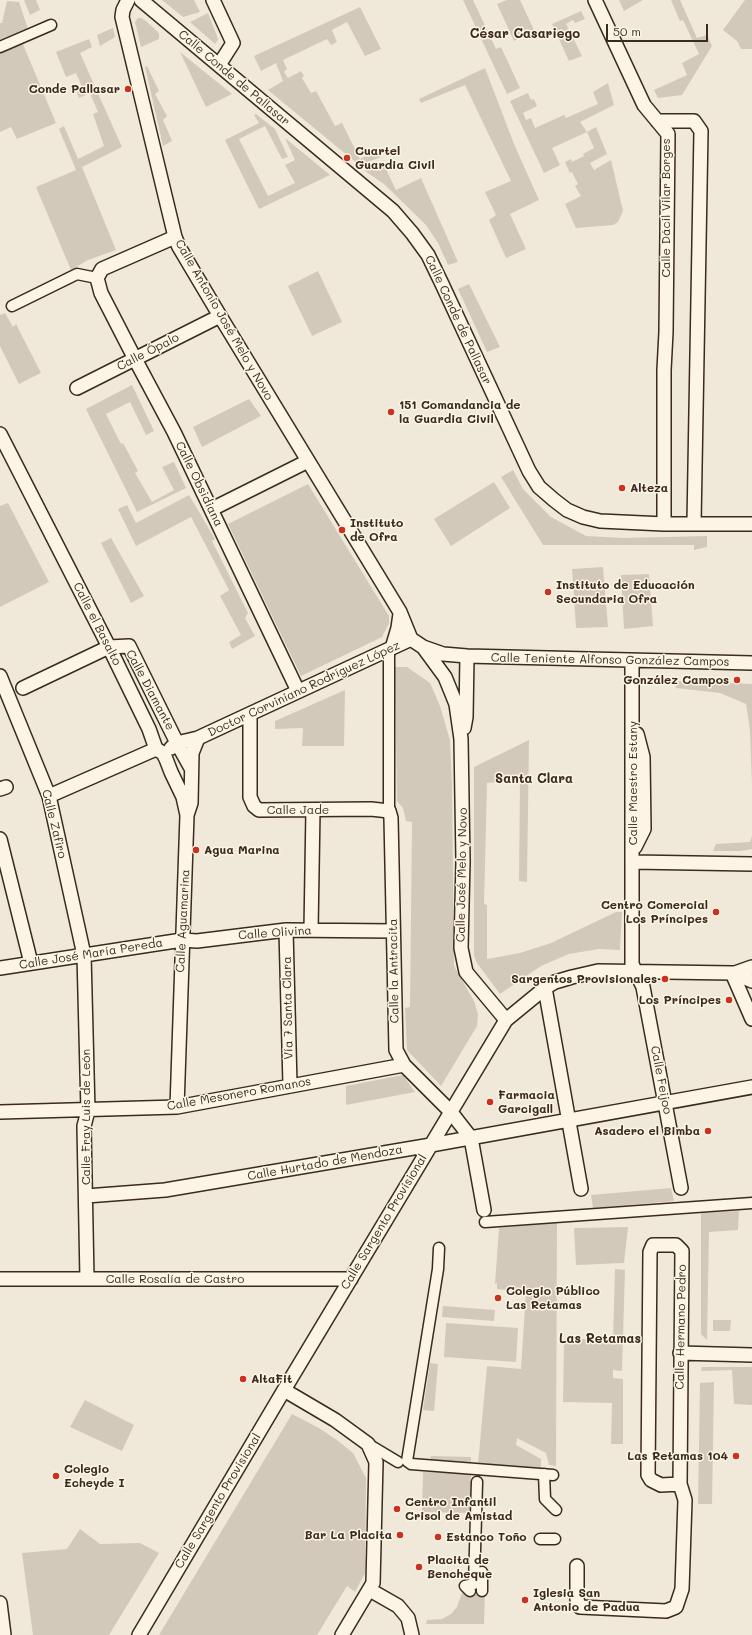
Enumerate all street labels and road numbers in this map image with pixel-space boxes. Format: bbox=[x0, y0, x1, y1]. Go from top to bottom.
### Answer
street label: Calle Conde de Pallasar bbox=[175, 27, 293, 129]
street label: Calle Dácil Vilar Borges bbox=[659, 138, 673, 278]
street label: Calle Antonio José Melo y Novo bbox=[172, 237, 276, 403]
street label: Calle Conde de Pallasar bbox=[422, 253, 494, 387]
street label: Calle Ópalo bbox=[115, 330, 181, 374]
street label: Calle Obsidiana bbox=[172, 439, 226, 529]
street label: Calle el Basalto bbox=[70, 580, 124, 668]
street label: Doctor Corviniano Rodríguez López bbox=[206, 638, 402, 740]
street label: Calle Diamante bbox=[123, 647, 177, 733]
street label: Calle Teniente Alfonso González Campos bbox=[491, 651, 729, 669]
street label: Calle Maestro Estany bbox=[626, 721, 640, 845]
street label: Calle Zafiro bbox=[39, 788, 69, 860]
street label: Calle Jade bbox=[267, 803, 329, 817]
street label: Calle José Melo y Novo bbox=[454, 808, 470, 942]
street label: Calle Aguamarina bbox=[173, 869, 193, 973]
street label: Calle la Antracita bbox=[386, 918, 402, 1024]
street label: Calle Olivina bbox=[238, 923, 312, 943]
street label: Calle José María Pereda bbox=[18, 936, 164, 972]
street label: Vía 7 Santa Clara bbox=[280, 956, 296, 1060]
street label: Calle Feijoo bbox=[647, 1045, 675, 1115]
street label: Calle Fray Luis de León bbox=[79, 1049, 93, 1185]
street label: Calle Mesonero Romanos bbox=[166, 1074, 312, 1114]
street label: Calle Hurtado de Mendoza bbox=[246, 1142, 404, 1184]
street label: Calle Sargento Provisional bbox=[338, 1152, 430, 1292]
street label: Calle Hermano Pedro bbox=[673, 1264, 689, 1390]
street label: Calle Rosalía de Castro bbox=[106, 1272, 244, 1286]
street label: Calle Sargento Provisional bbox=[172, 1431, 264, 1571]

